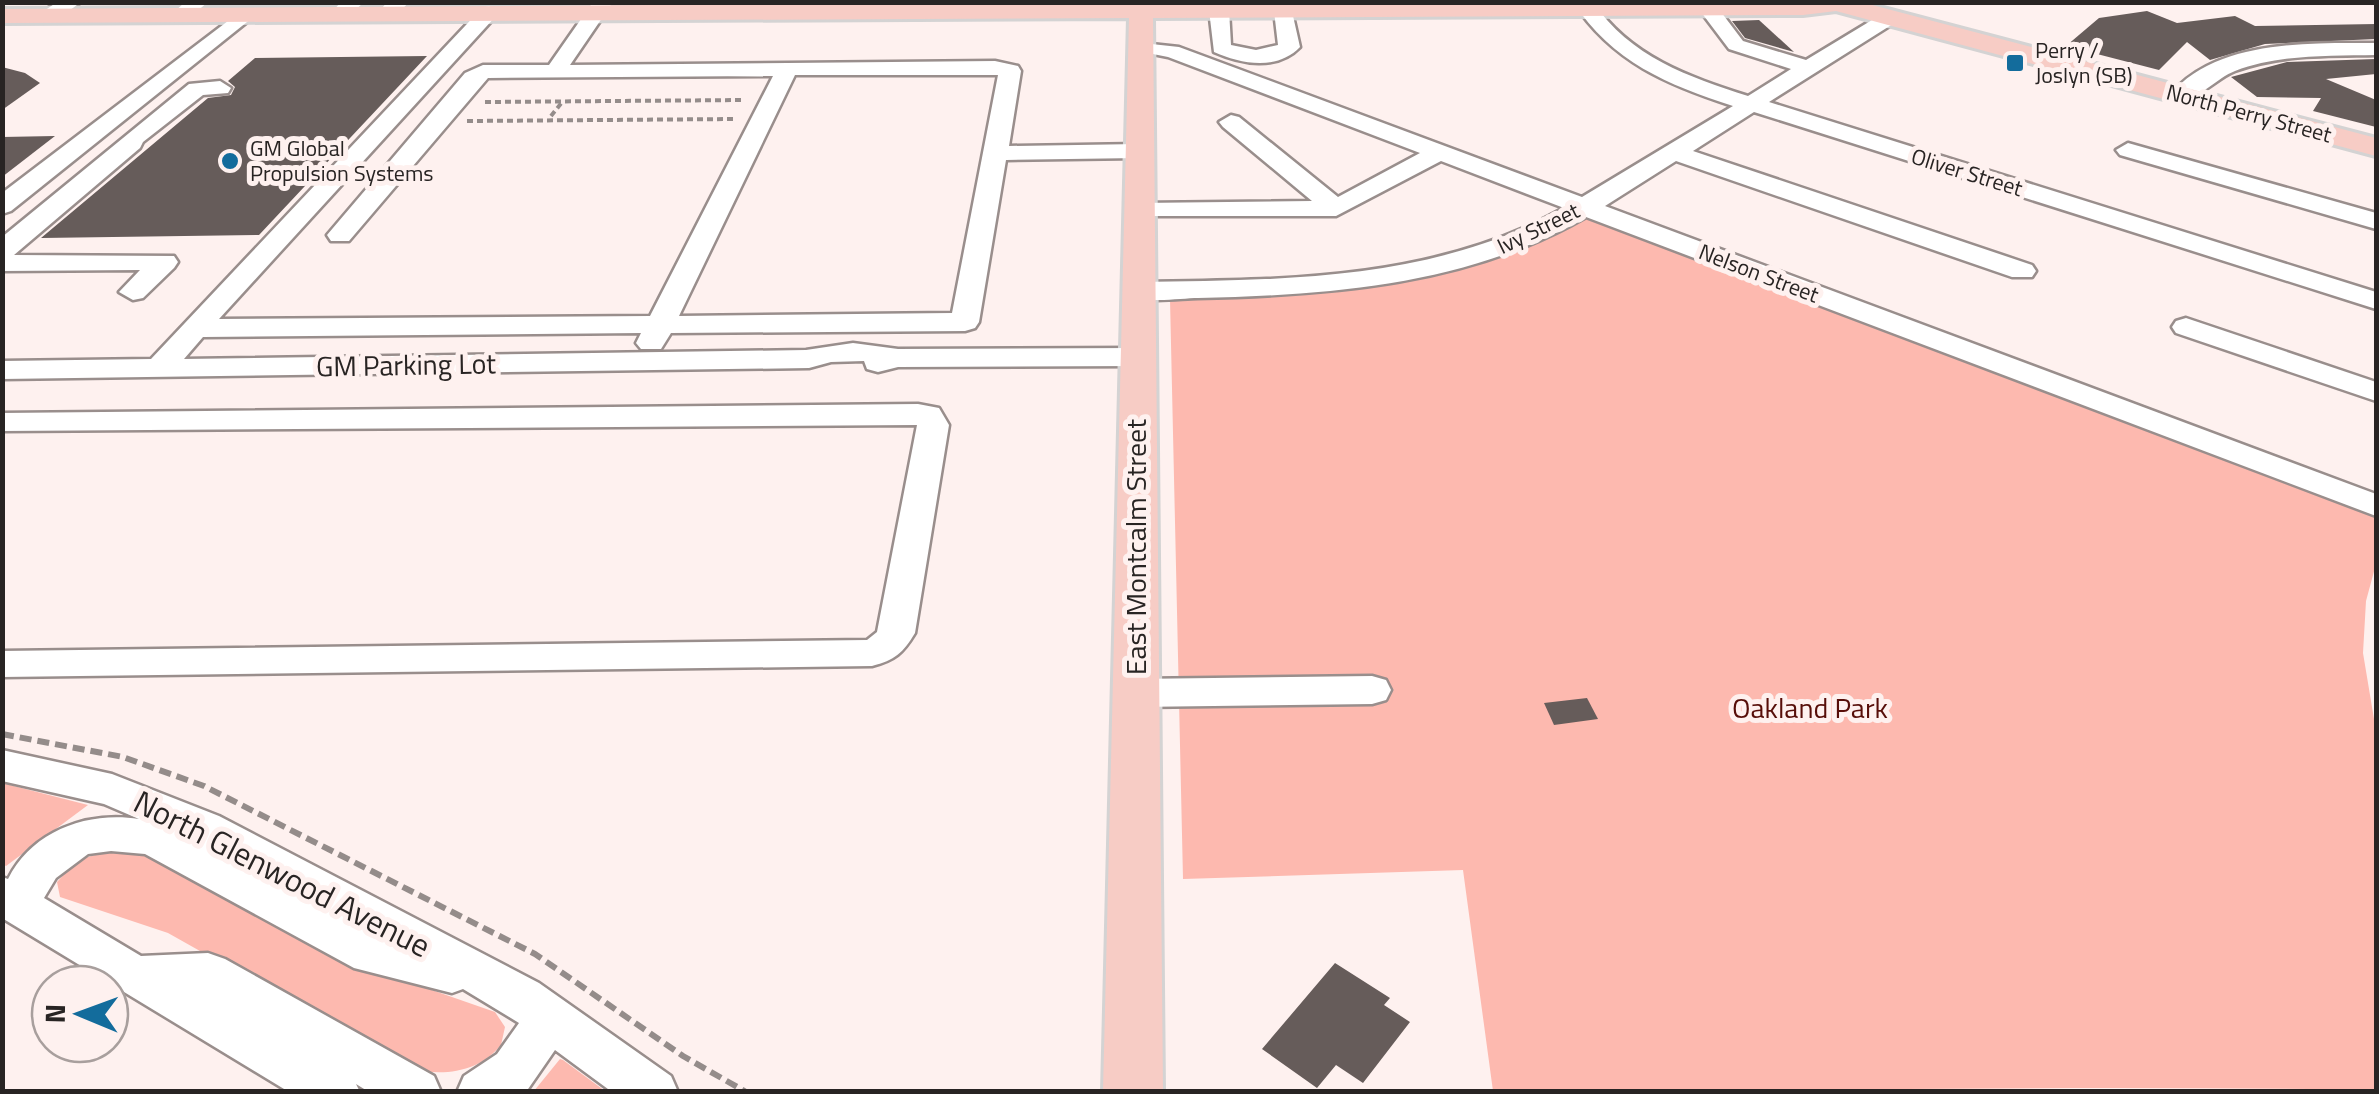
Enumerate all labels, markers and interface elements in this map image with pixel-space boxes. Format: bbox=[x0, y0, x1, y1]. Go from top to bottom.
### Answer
place label: Perry / Joslyn (SB) bbox=[2035, 33, 2133, 92]
marker: Perry / Joslyn (SB) bbox=[2004, 52, 2026, 74]
street label: North Perry Street bbox=[2163, 75, 2336, 151]
place label: GM Global Propulsion Systems bbox=[250, 131, 434, 190]
street label: Oliver Street bbox=[1907, 139, 2027, 205]
marker: GM Global Propulsion Systems bbox=[219, 150, 241, 172]
street label: Ivy Street bbox=[1491, 193, 1585, 263]
street label: Nelson Street bbox=[1694, 235, 1824, 312]
street label: GM Parking Lot bbox=[316, 341, 497, 388]
street label: East Montcalm Street bbox=[1114, 419, 1157, 675]
park label: Oakland Park bbox=[1732, 686, 1888, 729]
street label: North Glenwood Avenue bbox=[126, 777, 439, 969]
north arrow bbox=[30, 964, 130, 1064]
text: N bbox=[33, 1003, 76, 1024]

